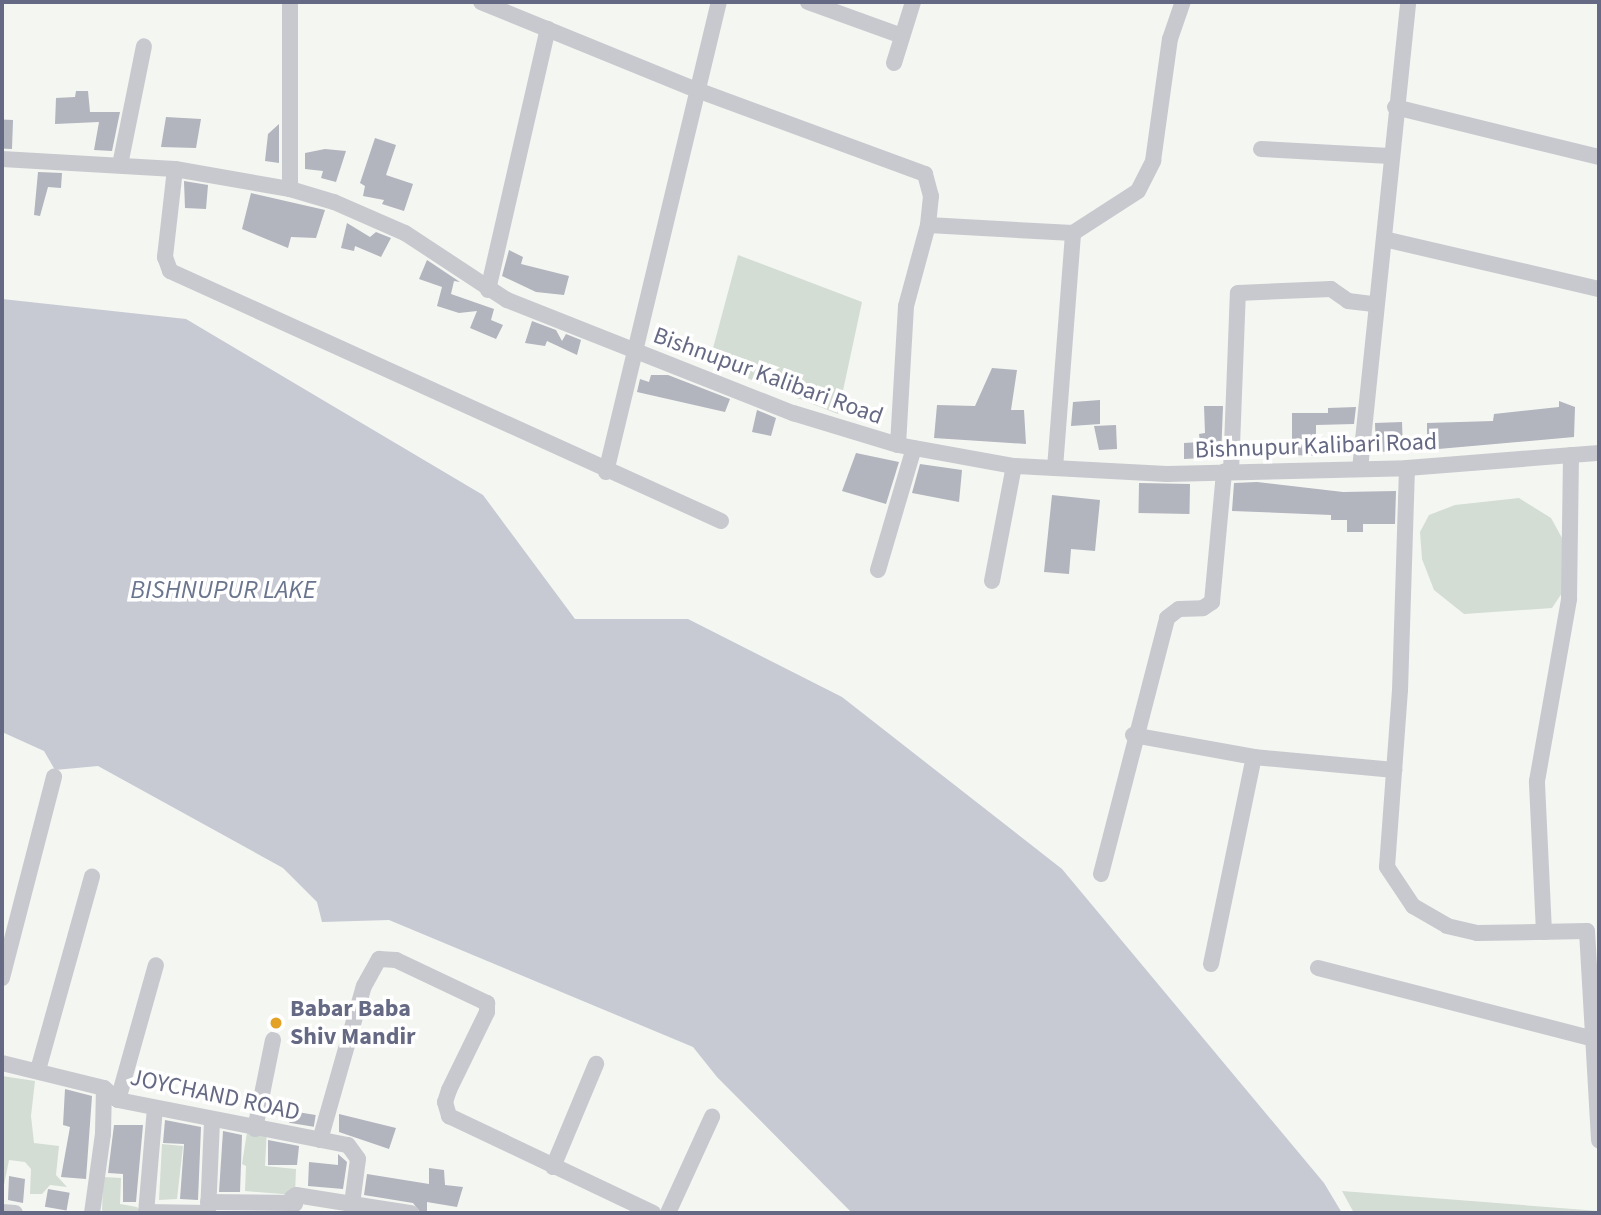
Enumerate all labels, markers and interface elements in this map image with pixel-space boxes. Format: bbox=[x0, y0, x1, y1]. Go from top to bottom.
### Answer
street label: Bishnupur Kalibari Road bbox=[649, 321, 887, 431]
street label: Bishnupur Kalibari Road bbox=[1194, 427, 1438, 465]
water label: BISHNUPUR LAKE bbox=[130, 574, 316, 606]
place label: Babar Baba Shiv Mandir bbox=[290, 995, 416, 1051]
marker: Babar Baba Shiv Mandir bbox=[268, 1015, 284, 1031]
street label: JOYCHAND ROAD bbox=[128, 1063, 302, 1127]

